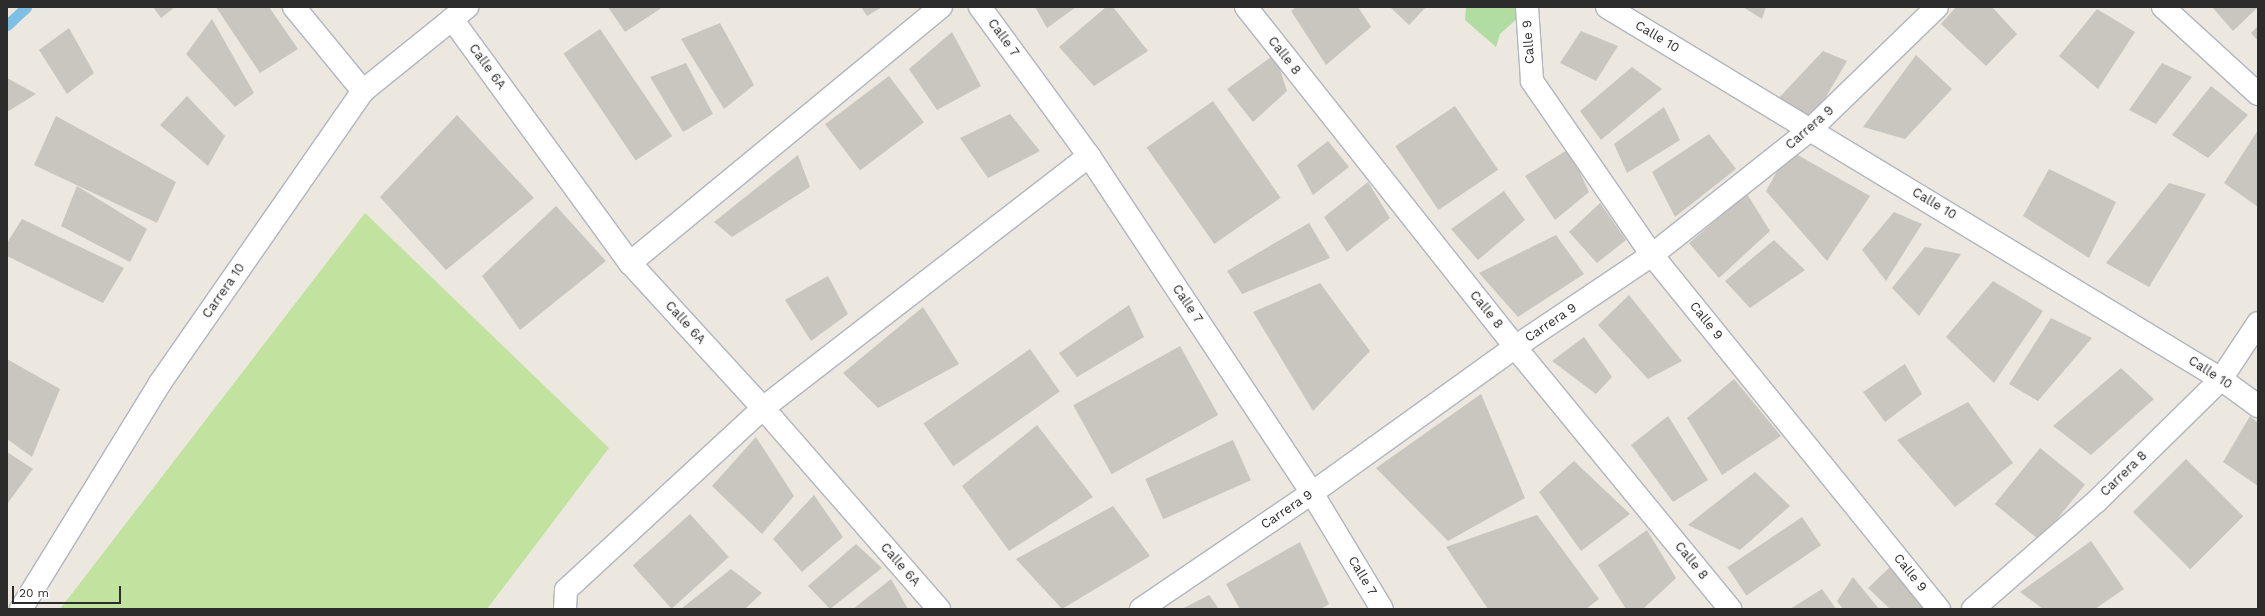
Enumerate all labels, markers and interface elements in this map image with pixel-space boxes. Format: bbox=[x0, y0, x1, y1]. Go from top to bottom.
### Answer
street label: Calle 7 bbox=[984, 16, 1022, 60]
street label: Calle 10 bbox=[1632, 18, 1682, 56]
street label: Calle 9 bbox=[1520, 19, 1538, 65]
street label: Calle 8 bbox=[1264, 34, 1304, 78]
street label: Calle 6A bbox=[465, 41, 509, 93]
street label: Carrera 9 bbox=[1783, 103, 1837, 153]
street label: Calle 10 bbox=[1909, 185, 1959, 223]
street label: Carrera 10 bbox=[199, 260, 249, 322]
street label: Calle 7 bbox=[1168, 282, 1206, 326]
street label: Calle 8 bbox=[1466, 288, 1506, 332]
street label: Calle 6A bbox=[662, 298, 708, 348]
street label: Calle 9 bbox=[1686, 299, 1726, 343]
street label: Carrera 9 bbox=[1522, 300, 1580, 346]
street label: Calle 10 bbox=[2185, 353, 2235, 393]
street label: Carrera 8 bbox=[2097, 448, 2151, 500]
street label: Carrera 9 bbox=[1258, 487, 1316, 533]
street label: Calle 8 bbox=[1671, 539, 1711, 583]
street label: Calle 6A bbox=[877, 540, 923, 590]
street label: Calle 9 bbox=[1890, 551, 1930, 595]
street label: Calle 7 bbox=[1344, 553, 1380, 599]
scale bar bbox=[14, 578, 123, 604]
text: 20 m bbox=[19, 586, 49, 600]

